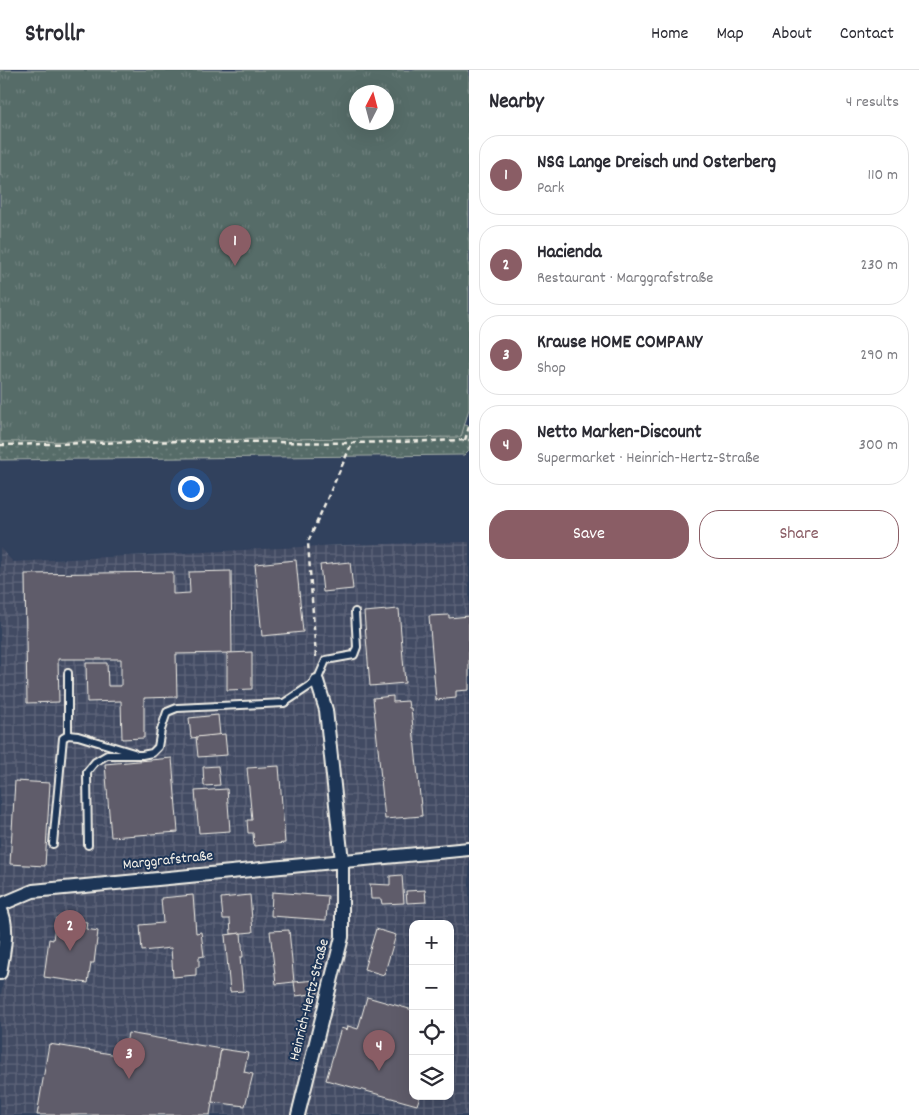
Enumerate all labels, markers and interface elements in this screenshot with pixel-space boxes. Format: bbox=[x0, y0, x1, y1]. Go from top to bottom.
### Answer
text: Strollr bbox=[25, 18, 84, 52]
text: Home bbox=[651, 22, 688, 47]
text: Map bbox=[716, 22, 744, 47]
text: About bbox=[772, 22, 812, 47]
text: Contact bbox=[840, 22, 894, 47]
north arrow bbox=[349, 85, 394, 130]
text: Nearby bbox=[489, 88, 544, 118]
text: 4 results bbox=[846, 91, 899, 114]
text: NSG Lange Dreisch und Osterberg bbox=[537, 150, 776, 177]
text: 1 bbox=[504, 164, 508, 187]
text: 110 m bbox=[868, 164, 898, 187]
text: Park bbox=[537, 177, 564, 200]
pin: 1 bbox=[219, 225, 251, 266]
text: Hacienda bbox=[537, 240, 602, 267]
text: 2 bbox=[503, 254, 510, 277]
text: 230 m bbox=[861, 254, 898, 277]
text: Restaurant · Marggrafstraße bbox=[537, 267, 713, 290]
text: Krause HOME COMPANY bbox=[537, 330, 702, 357]
text: 3 bbox=[502, 344, 510, 367]
text: 290 m bbox=[860, 344, 898, 367]
text: Shop bbox=[537, 357, 566, 380]
text: Netto Marken-Discount bbox=[537, 420, 701, 447]
text: 4 bbox=[503, 434, 509, 457]
text: 300 m bbox=[859, 434, 898, 457]
text: Supermarket · Heinrich-Hertz-Straße bbox=[537, 447, 760, 470]
your location bbox=[178, 476, 204, 502]
button: Save bbox=[489, 510, 689, 559]
button: Share bbox=[699, 510, 899, 559]
street label: Marggrafstraße bbox=[122, 845, 215, 877]
pin: 2 bbox=[54, 910, 86, 951]
map controls bbox=[409, 920, 454, 1100]
button: + bbox=[409, 920, 454, 965]
street label: Heinrich-Hertz-Straße bbox=[284, 936, 336, 1063]
button: − bbox=[409, 965, 454, 1010]
button: locate bbox=[409, 1010, 454, 1055]
pin: 4 bbox=[363, 1030, 395, 1071]
pin: 3 bbox=[113, 1038, 145, 1079]
button: layers bbox=[409, 1055, 454, 1100]

